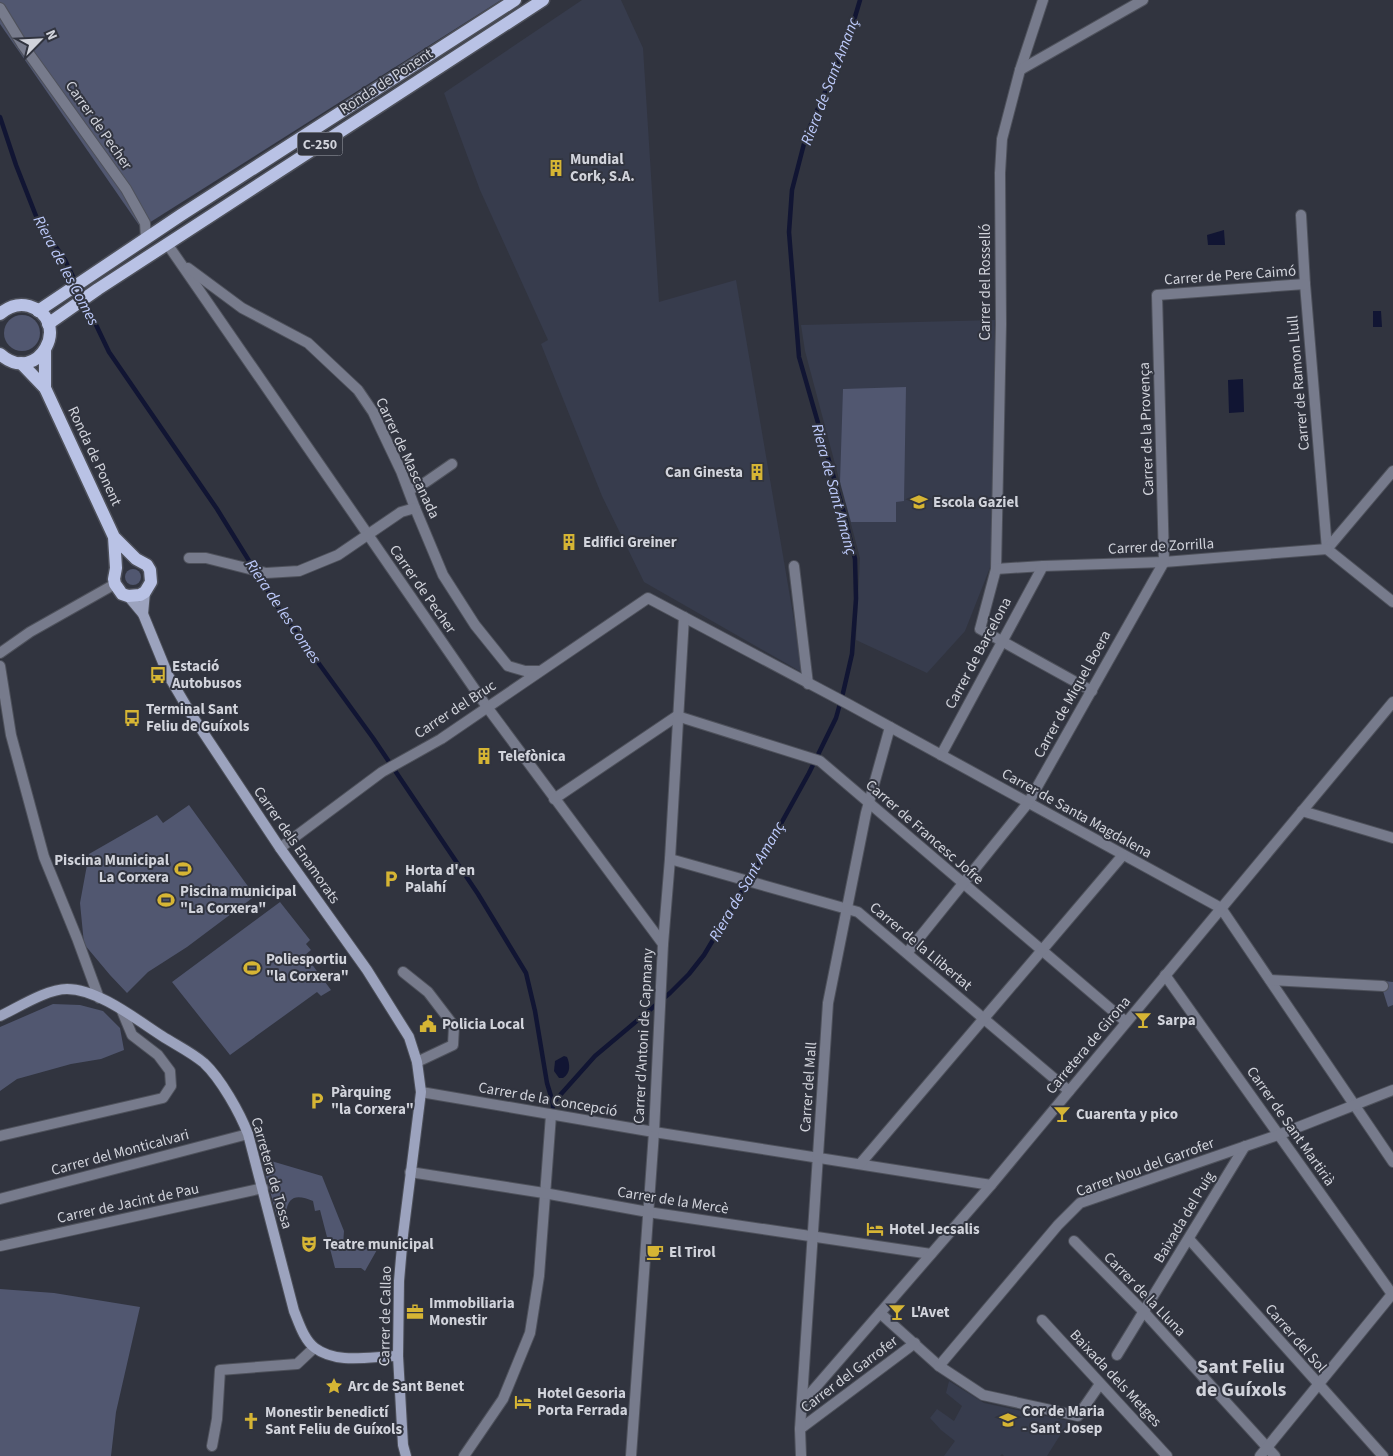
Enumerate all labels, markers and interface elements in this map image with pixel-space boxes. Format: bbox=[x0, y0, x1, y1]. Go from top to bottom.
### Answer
water label: Riera de Sant Amanç bbox=[795, 14, 864, 148]
north arrow bbox=[15, 15, 65, 65]
text: N bbox=[40, 27, 62, 43]
street label: Ronda de Ponent bbox=[335, 43, 437, 120]
street label: Carrer de Pecher bbox=[60, 77, 137, 175]
road number: C-250 bbox=[298, 132, 342, 156]
place label: Mundial Cork, S.A. bbox=[570, 149, 635, 187]
building icon: Mundial Cork, S.A. bbox=[546, 158, 566, 178]
water label: Riera de les Comes bbox=[28, 211, 105, 330]
street label: Carrer del Rosselló bbox=[975, 224, 996, 340]
street label: Carrer de Pere Caimó bbox=[1163, 260, 1297, 291]
street label: Carrer de Ramon Llull bbox=[1282, 314, 1315, 451]
street label: Carrer de la Provença bbox=[1134, 362, 1159, 496]
street label: Carrer de Mascanada bbox=[370, 394, 445, 522]
street label: Ronda de Ponent bbox=[62, 403, 127, 509]
water label: Riera de Sant Amanç bbox=[806, 421, 862, 557]
place label: Can Ginesta bbox=[665, 462, 743, 483]
building icon: Can Ginesta bbox=[747, 462, 767, 482]
school or university icon: Escola Gaziel bbox=[909, 492, 929, 512]
place label: Escola Gaziel bbox=[933, 492, 1019, 513]
building icon: Edifici Greiner bbox=[559, 532, 579, 552]
place label: Edifici Greiner bbox=[583, 532, 677, 553]
street label: Carrer de Zorrilla bbox=[1108, 533, 1215, 560]
street label: Carrer de Pecher bbox=[384, 541, 461, 639]
water label: Riera de les Comes bbox=[240, 555, 327, 669]
street label: Carrer de Barcelona bbox=[940, 594, 1017, 713]
street label: Carrer de Miquel Boera bbox=[1029, 627, 1116, 762]
place label: Estació Autobusos bbox=[171, 656, 242, 694]
bus stop icon: Estació Autobusos bbox=[148, 665, 168, 685]
street label: Carrer del Bruc bbox=[410, 675, 500, 744]
place label: Terminal Sant Feliu de Guíxols bbox=[146, 699, 250, 737]
bus stop icon: Terminal Sant Feliu de Guíxols bbox=[122, 708, 142, 728]
building icon: Telefònica bbox=[474, 746, 494, 766]
place label: Telefònica bbox=[498, 746, 566, 767]
street label: Carrer de Santa Magdalena bbox=[998, 763, 1156, 863]
street label: Carrer de Francesc Jofre bbox=[861, 775, 988, 890]
street label: Carrer dels Enamorats bbox=[248, 783, 345, 908]
water label: Riera de Sant Amanç bbox=[704, 817, 790, 946]
place label: Piscina Municipal La Corxera bbox=[54, 850, 170, 888]
sports icon: Piscina Municipal La Corxera bbox=[173, 859, 193, 879]
place label: Horta d'en Palahí bbox=[405, 860, 475, 898]
parking icon: Horta d'en Palahí bbox=[381, 869, 401, 889]
place label: Piscina municipal "La Corxera" bbox=[180, 881, 297, 919]
sports icon: Piscina municipal "La Corxera" bbox=[156, 890, 176, 910]
street label: Carrer de la Llibertat bbox=[865, 897, 976, 996]
street label: Carrer d'Antoni de Capmany bbox=[628, 948, 659, 1124]
place label: Poliesportiu "la Corxera" bbox=[266, 949, 349, 987]
sports icon: Poliesportiu "la Corxera" bbox=[242, 958, 262, 978]
street label: Carretera de Girona bbox=[1041, 992, 1136, 1099]
bar icon: Sarpa bbox=[1133, 1010, 1153, 1030]
place label: Sarpa bbox=[1157, 1010, 1196, 1031]
public building icon: Policia Local bbox=[418, 1014, 438, 1034]
place label: Policia Local bbox=[442, 1014, 525, 1035]
street label: Carrer del Mall bbox=[795, 1041, 822, 1133]
street label: Carrer de Sant Martirià bbox=[1241, 1062, 1340, 1190]
street label: Carrer de la Concepció bbox=[477, 1077, 619, 1122]
place label: Pàrquing "la Corxera" bbox=[331, 1082, 414, 1120]
parking icon: Pàrquing "la Corxera" bbox=[307, 1091, 327, 1111]
bar icon: Cuarenta y pico bbox=[1052, 1104, 1072, 1124]
place label: Cuarenta y pico bbox=[1076, 1104, 1178, 1125]
street label: Carretera de Tossa bbox=[246, 1115, 298, 1232]
street label: Carrer del Monticalvari bbox=[49, 1124, 191, 1181]
street label: Carrer Nou del Garrofer bbox=[1073, 1132, 1218, 1202]
street label: Baixada del Puig bbox=[1149, 1167, 1220, 1267]
street label: Carrer de Jacint de Pau bbox=[55, 1178, 201, 1229]
street label: Carrer de la Mercè bbox=[616, 1181, 730, 1220]
hotel icon: Hotel Jecsalis bbox=[865, 1219, 885, 1239]
place label: Hotel Jecsalis bbox=[889, 1219, 980, 1240]
theatre icon: Teatre municipal bbox=[299, 1234, 319, 1254]
place label: Teatre municipal bbox=[323, 1234, 434, 1255]
cafe icon: El Tirol bbox=[645, 1242, 665, 1262]
place label: El Tirol bbox=[669, 1242, 716, 1263]
street label: Carrer de la Lluna bbox=[1099, 1247, 1190, 1341]
street label: Carrer de Callao bbox=[374, 1266, 397, 1366]
place label: Immobiliaria Monestir bbox=[429, 1293, 515, 1331]
street label: Carrer del Sol bbox=[1260, 1300, 1331, 1377]
office icon: Immobiliaria Monestir bbox=[405, 1302, 425, 1322]
bar icon: L'Avet bbox=[887, 1302, 907, 1322]
place label: L'Avet bbox=[911, 1302, 950, 1323]
street label: Baixada dels Metges bbox=[1065, 1325, 1166, 1432]
street label: Carrer del Garrofer bbox=[796, 1330, 903, 1418]
district label: Sant Feliu de Guíxols bbox=[1196, 1353, 1287, 1404]
place icon: Arc de Sant Benet bbox=[324, 1376, 344, 1396]
place label: Arc de Sant Benet bbox=[347, 1376, 464, 1397]
place label: Hotel Gesoria Porta Ferrada bbox=[537, 1383, 628, 1421]
hotel icon: Hotel Gesoria Porta Ferrada bbox=[513, 1392, 533, 1412]
place label: Cor de Maria - Sant Josep bbox=[1022, 1401, 1105, 1439]
place label: Monestir benedictí Sant Feliu de Guíxols bbox=[265, 1402, 402, 1440]
school or university icon: Cor de Maria - Sant Josep bbox=[998, 1410, 1018, 1430]
church icon: Monestir benedictí Sant Feliu de Guíxols bbox=[241, 1411, 261, 1431]

